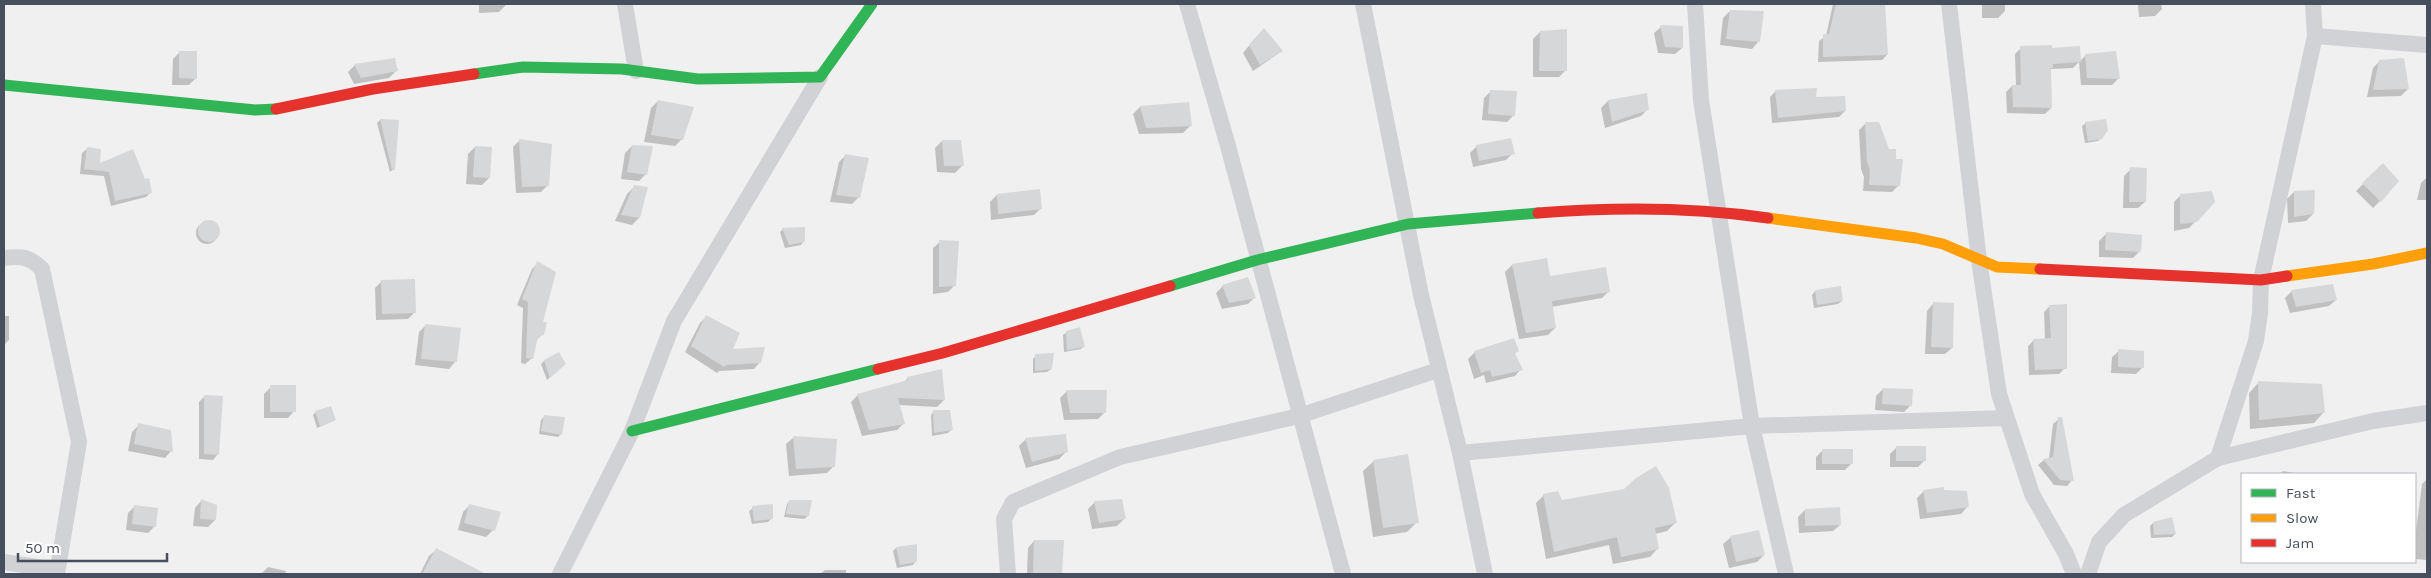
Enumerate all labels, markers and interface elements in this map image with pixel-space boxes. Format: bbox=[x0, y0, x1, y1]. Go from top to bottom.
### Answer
legend bbox=[2241, 473, 2416, 563]
text: Fast bbox=[2286, 484, 2316, 502]
text: Slow bbox=[2286, 509, 2318, 527]
scale bar bbox=[18, 530, 166, 562]
text: Jam bbox=[2286, 534, 2314, 552]
text: 50 m bbox=[25, 539, 60, 557]

